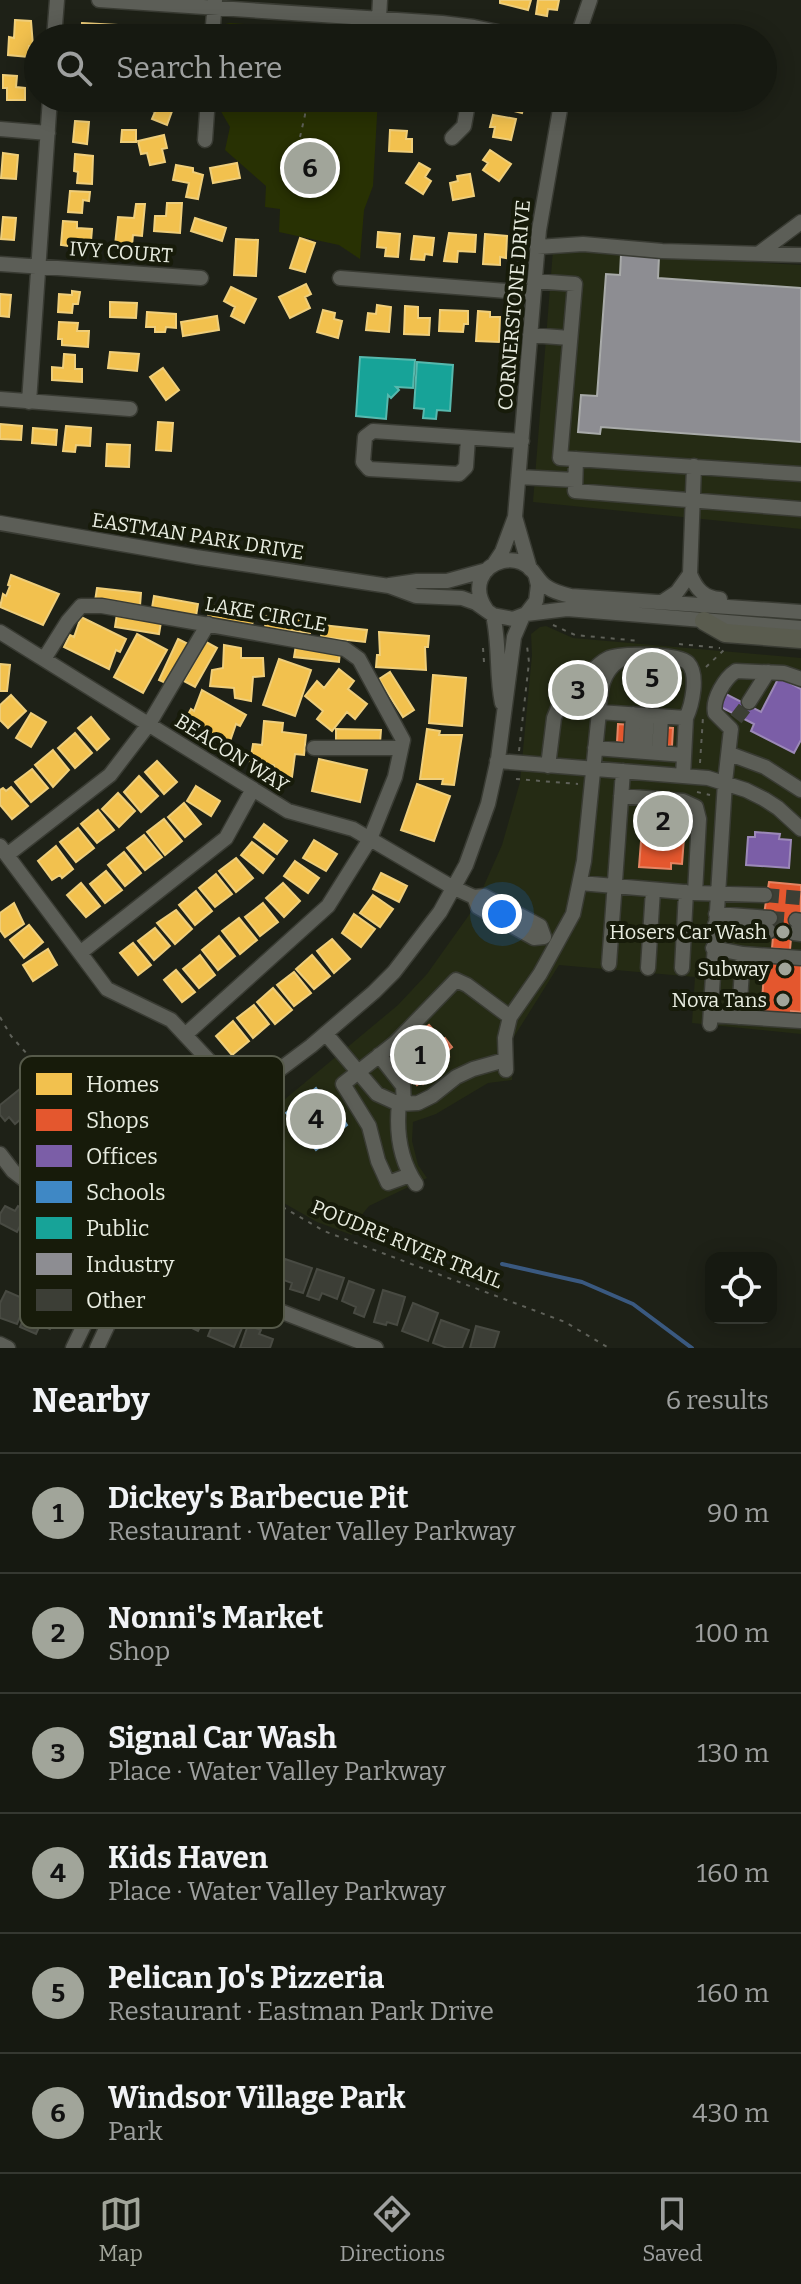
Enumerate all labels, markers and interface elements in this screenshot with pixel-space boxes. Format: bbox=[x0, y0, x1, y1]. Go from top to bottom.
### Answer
search box bbox=[24, 24, 777, 112]
icon: search bbox=[52, 46, 96, 90]
text: Search here bbox=[116, 50, 283, 86]
pin: 6 bbox=[284, 138, 336, 198]
street label: CORNERSTONE DRIVE bbox=[493, 199, 535, 411]
street label: IVY COURT bbox=[68, 236, 174, 268]
street label: EASTMAN PARK DRIVE bbox=[90, 507, 306, 565]
street label: LAKE CIRCLE bbox=[203, 591, 329, 637]
pin: 5 bbox=[626, 648, 678, 708]
pin: 3 bbox=[552, 660, 604, 720]
street label: BEACON WAY bbox=[171, 709, 293, 798]
pin: 2 bbox=[637, 791, 689, 851]
your location bbox=[482, 894, 522, 934]
place label: Hosers Car Wash bbox=[609, 920, 768, 944]
marker: Hosers Car Wash bbox=[774, 923, 792, 941]
place label: Subway bbox=[697, 957, 769, 981]
marker: Subway bbox=[776, 960, 794, 978]
place label: Nova Tans bbox=[672, 988, 767, 1012]
marker: Nova Tans bbox=[774, 991, 792, 1009]
pin: 1 bbox=[394, 1025, 446, 1085]
legend bbox=[20, 1056, 284, 1328]
text: Homes bbox=[86, 1071, 159, 1098]
pin: 4 bbox=[290, 1089, 342, 1149]
text: Shops bbox=[86, 1107, 149, 1134]
text: Offices bbox=[86, 1143, 158, 1170]
text: Schools bbox=[86, 1179, 166, 1206]
street label: POUDRE RIVER TRAIL bbox=[308, 1195, 506, 1293]
text: Public bbox=[86, 1215, 149, 1242]
text: Industry bbox=[86, 1251, 175, 1278]
map controls bbox=[705, 1252, 777, 1324]
button: locate bbox=[705, 1252, 777, 1324]
text: Other bbox=[86, 1287, 146, 1314]
text: Nearby bbox=[32, 1380, 150, 1421]
text: 6 results bbox=[666, 1385, 769, 1416]
text: Dickey's Barbecue Pit bbox=[108, 1480, 409, 1516]
text: 1 bbox=[52, 1498, 64, 1529]
text: 90 m bbox=[707, 1498, 769, 1529]
text: Restaurant · Water Valley Parkway bbox=[108, 1516, 516, 1547]
text: Nonni's Market bbox=[108, 1600, 323, 1636]
text: 2 bbox=[51, 1618, 65, 1649]
text: 100 m bbox=[695, 1618, 769, 1649]
text: Shop bbox=[108, 1636, 170, 1667]
text: Signal Car Wash bbox=[108, 1720, 337, 1756]
text: 3 bbox=[51, 1738, 65, 1769]
text: 130 m bbox=[697, 1738, 769, 1769]
text: Place · Water Valley Parkway bbox=[108, 1756, 446, 1787]
text: Kids Haven bbox=[108, 1840, 268, 1876]
text: 4 bbox=[50, 1858, 66, 1889]
text: 160 m bbox=[697, 1858, 769, 1889]
text: Place · Water Valley Parkway bbox=[108, 1876, 446, 1907]
text: Pelican Jo's Pizzeria bbox=[108, 1960, 384, 1996]
text: 5 bbox=[51, 1978, 65, 2009]
text: 160 m bbox=[697, 1978, 769, 2009]
text: Restaurant · Eastman Park Drive bbox=[108, 1996, 494, 2027]
text: Windsor Village Park bbox=[108, 2080, 406, 2116]
text: 6 bbox=[50, 2098, 66, 2129]
text: 430 m bbox=[692, 2098, 769, 2129]
text: Park bbox=[108, 2116, 163, 2147]
tab: Map bbox=[98, 2192, 143, 2267]
tab: Directions bbox=[340, 2192, 445, 2267]
tab: Saved bbox=[642, 2192, 703, 2267]

